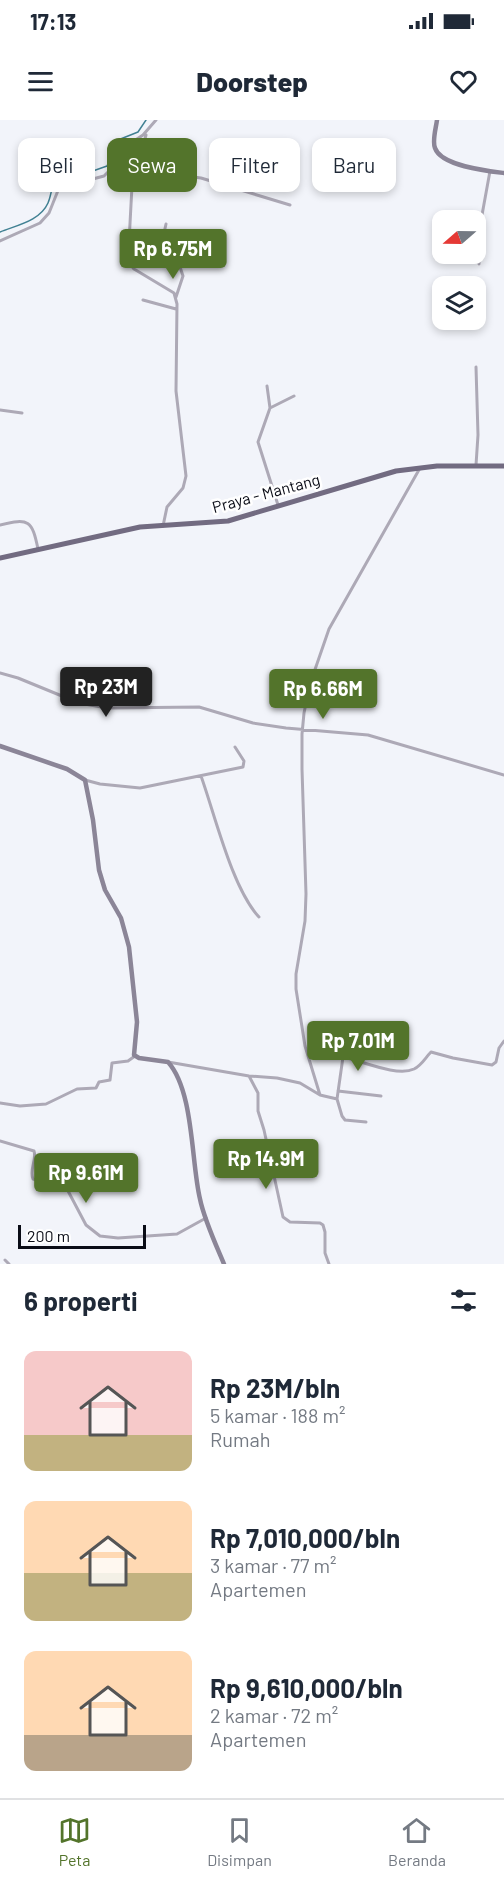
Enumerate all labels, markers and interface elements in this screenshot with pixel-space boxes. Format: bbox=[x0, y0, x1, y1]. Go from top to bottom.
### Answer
text: 17:13 bbox=[30, 8, 76, 34]
icon: menu bbox=[24, 65, 57, 98]
text: Doorstep bbox=[196, 65, 308, 97]
icon: heart bbox=[447, 65, 480, 98]
chip: Beli bbox=[18, 138, 95, 192]
chip: Sewa bbox=[107, 138, 197, 192]
chip: Filter bbox=[209, 138, 300, 192]
chip: Baru bbox=[312, 138, 396, 192]
north arrow bbox=[432, 210, 486, 264]
map controls bbox=[432, 210, 486, 330]
pin: Rp 6.75M bbox=[111, 229, 235, 280]
text: Rp 6.75M bbox=[134, 236, 212, 260]
button: layers bbox=[432, 276, 486, 330]
street label: Praya - Mantang bbox=[210, 469, 322, 516]
pin: Rp 23M bbox=[57, 667, 155, 718]
pin: Rp 6.66M bbox=[261, 669, 385, 720]
text: Rp 23M bbox=[74, 674, 138, 698]
text: Rp 6.66M bbox=[283, 676, 363, 700]
pin: Rp 7.01M bbox=[296, 1021, 420, 1072]
text: Rp 7.01M bbox=[321, 1028, 395, 1052]
pin: Rp 14.9M bbox=[204, 1139, 328, 1190]
text: Rp 14.9M bbox=[227, 1146, 305, 1170]
pin: Rp 9.61M bbox=[24, 1153, 148, 1204]
text: Rp 9.61M bbox=[48, 1160, 124, 1184]
scale bar bbox=[18, 1222, 146, 1250]
text: 200 m bbox=[27, 1226, 70, 1245]
icon: filters bbox=[447, 1284, 480, 1317]
text: 6 properti bbox=[24, 1285, 138, 1316]
text: Rp 23M/bln bbox=[210, 1372, 340, 1403]
icon: home bbox=[72, 1375, 144, 1447]
text: 5 kamar · 188 m² bbox=[210, 1403, 345, 1427]
text: Rumah bbox=[210, 1427, 271, 1451]
text: Rp 7,010,000/bln bbox=[210, 1522, 400, 1553]
icon: home bbox=[72, 1525, 144, 1597]
text: 3 kamar · 77 m² bbox=[210, 1553, 337, 1577]
text: Apartemen bbox=[210, 1577, 306, 1601]
text: Rp 9,610,000/bln bbox=[210, 1672, 403, 1703]
icon: home bbox=[72, 1675, 144, 1747]
text: 2 kamar · 72 m² bbox=[210, 1703, 338, 1727]
text: Apartemen bbox=[210, 1727, 306, 1751]
tab: Peta bbox=[58, 1814, 91, 1869]
tab: Disimpan bbox=[207, 1814, 272, 1869]
tab: Beranda bbox=[388, 1814, 446, 1869]

